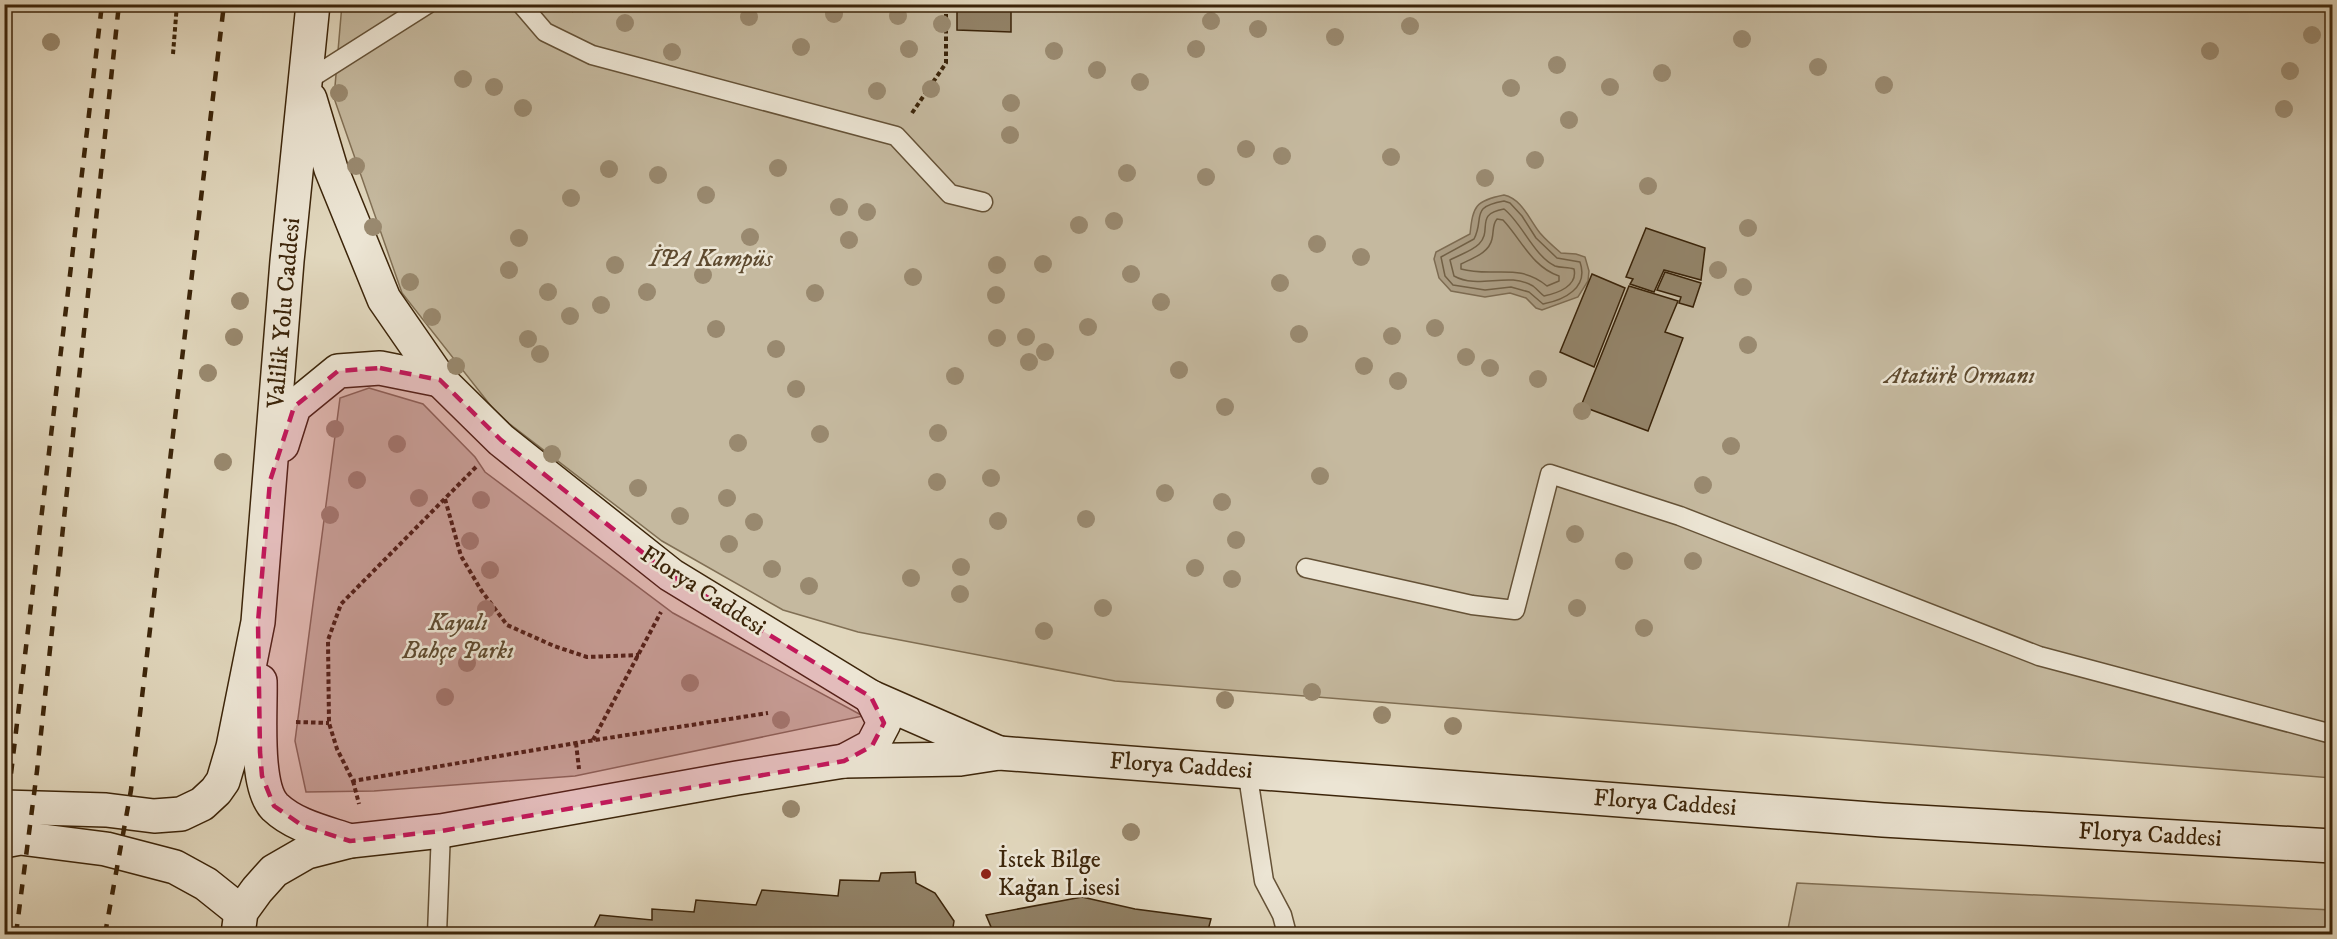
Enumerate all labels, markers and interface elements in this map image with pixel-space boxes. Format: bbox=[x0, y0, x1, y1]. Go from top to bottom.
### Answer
street label: Valilik Yolu Caddesi bbox=[261, 217, 307, 410]
park label: İPA Kampüs bbox=[647, 244, 773, 274]
park label: Atatürk Ormanı bbox=[1882, 361, 2035, 391]
street label: Florya Caddesi bbox=[635, 539, 771, 643]
park label: Kayalı Bahçe Parkı bbox=[402, 608, 513, 666]
street label: Florya Caddesi bbox=[1108, 746, 1254, 786]
street label: Florya Caddesi bbox=[1592, 783, 1738, 823]
street label: Florya Caddesi bbox=[2078, 816, 2222, 854]
place label: İstek Bilge Kağan Lisesi bbox=[998, 844, 1120, 903]
marker: İstek Bilge Kağan Lisesi bbox=[979, 867, 993, 881]

